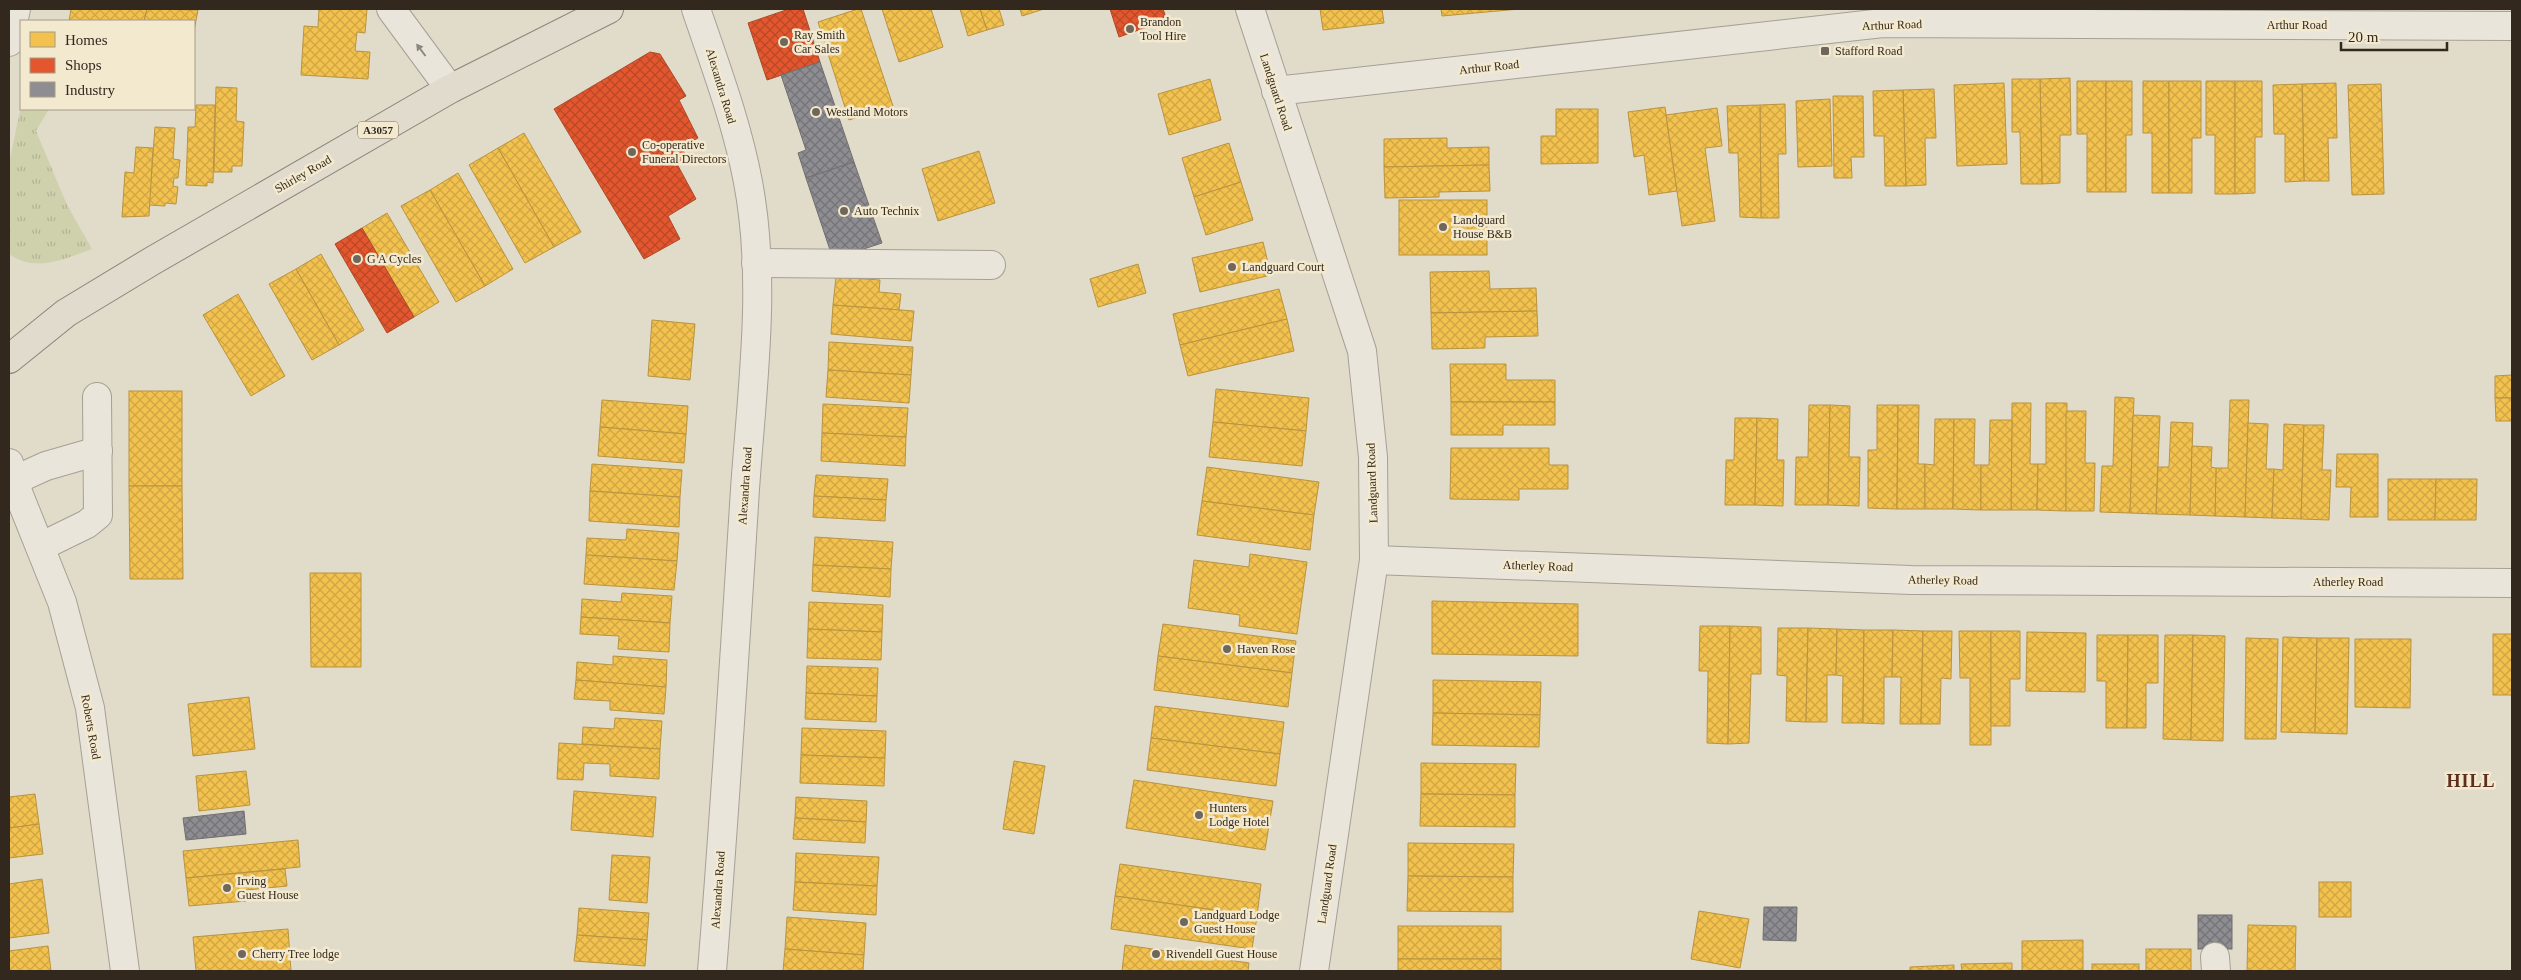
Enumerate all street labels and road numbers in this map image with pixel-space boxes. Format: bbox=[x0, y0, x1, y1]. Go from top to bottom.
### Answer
street label: Arthur Road bbox=[1862, 17, 1922, 33]
street label: Arthur Road bbox=[2267, 18, 2327, 32]
street label: Alexandra Road bbox=[703, 47, 739, 125]
street label: Landguard Road bbox=[1257, 52, 1295, 132]
street label: Arthur Road bbox=[1458, 57, 1520, 77]
road number: A3057 bbox=[358, 122, 398, 138]
street label: Shirley Road bbox=[272, 152, 334, 196]
street label: Landguard Road bbox=[1364, 443, 1380, 523]
street label: Alexandra Road bbox=[735, 446, 755, 526]
street label: Atherley Road bbox=[1503, 558, 1573, 574]
street label: Atherley Road bbox=[1908, 572, 1978, 588]
street label: Atherley Road bbox=[2313, 575, 2383, 589]
street label: Roberts Road bbox=[78, 693, 104, 761]
street label: Landguard Road bbox=[1314, 843, 1340, 925]
street label: Alexandra Road bbox=[708, 850, 728, 930]

